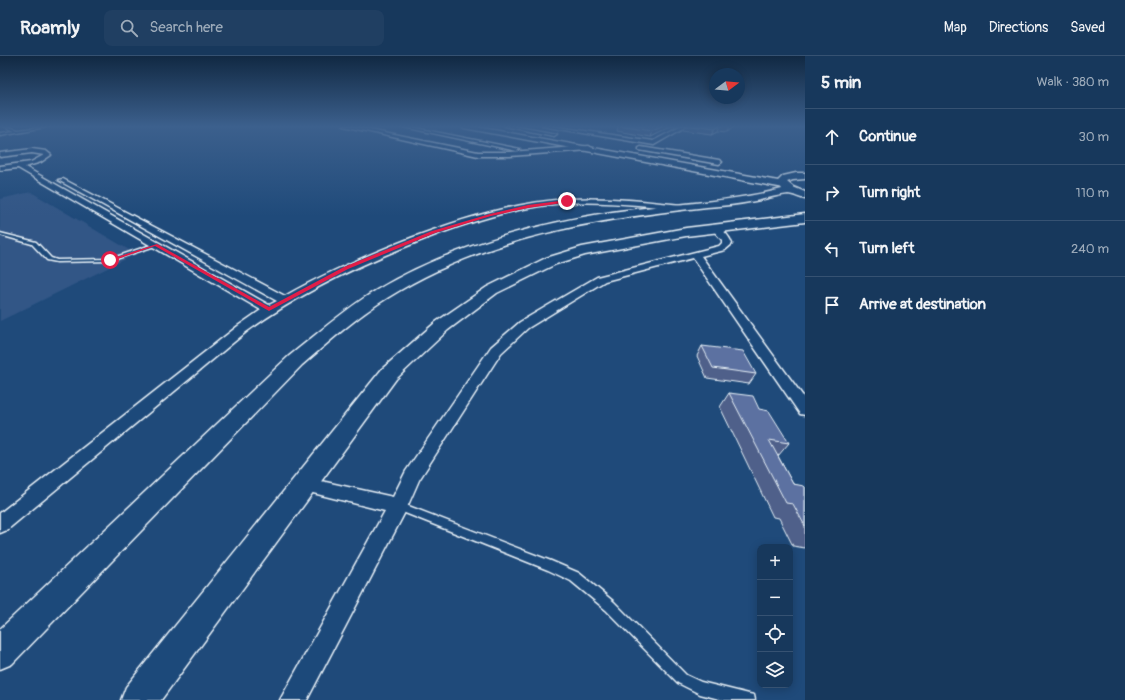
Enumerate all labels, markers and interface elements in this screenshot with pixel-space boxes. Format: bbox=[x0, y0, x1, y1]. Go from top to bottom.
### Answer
search box bbox=[104, 10, 384, 46]
text: Roamly bbox=[20, 16, 80, 40]
icon: search bbox=[118, 17, 140, 39]
text: Search here bbox=[150, 18, 223, 37]
text: Map bbox=[944, 19, 967, 36]
text: Directions bbox=[989, 19, 1048, 36]
text: Saved bbox=[1070, 19, 1105, 36]
north arrow bbox=[709, 68, 745, 104]
text: 5 min bbox=[821, 72, 861, 93]
text: Walk · 380 m bbox=[1036, 74, 1109, 90]
icon: ahead bbox=[821, 126, 843, 148]
text: Continue bbox=[859, 127, 917, 146]
text: 30 m bbox=[1079, 129, 1109, 145]
icon: right bbox=[821, 182, 843, 204]
text: Turn right bbox=[859, 183, 920, 202]
text: 110 m bbox=[1076, 185, 1109, 201]
route end bbox=[558, 192, 576, 210]
icon: left bbox=[821, 238, 843, 260]
text: Turn left bbox=[859, 239, 915, 258]
text: 240 m bbox=[1071, 241, 1109, 257]
route start bbox=[101, 251, 119, 269]
icon: arrive bbox=[821, 294, 843, 316]
text: Arrive at destination bbox=[859, 295, 986, 314]
map controls bbox=[757, 544, 793, 688]
button: + bbox=[757, 544, 793, 580]
button: − bbox=[757, 580, 793, 616]
button: locate bbox=[757, 616, 793, 652]
button: layers bbox=[757, 652, 793, 688]

